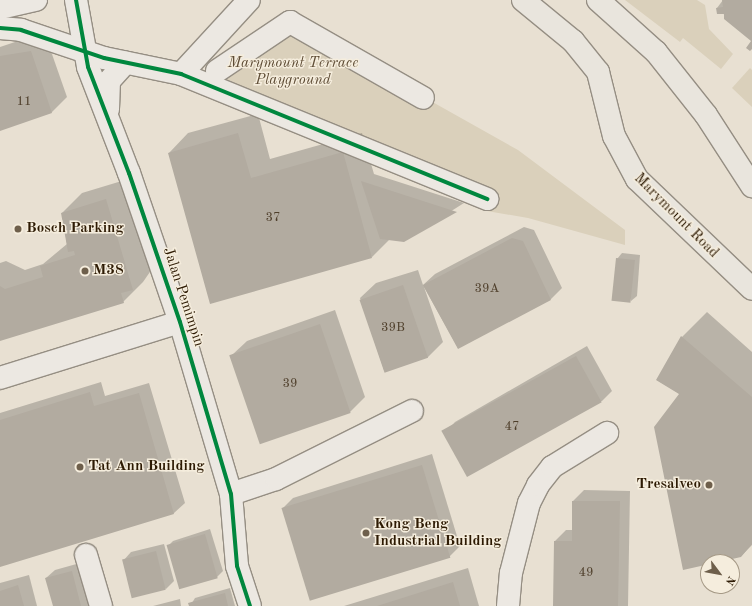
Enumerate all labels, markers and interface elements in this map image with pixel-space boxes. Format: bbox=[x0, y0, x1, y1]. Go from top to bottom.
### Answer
park label: Marymount Terrace Playground bbox=[228, 54, 358, 89]
house number: 11 bbox=[16, 94, 32, 110]
street label: Marymount Road bbox=[630, 170, 722, 262]
house number: 37 bbox=[265, 210, 281, 226]
place label: Bosch Parking bbox=[26, 220, 124, 238]
marker: Bosch Parking bbox=[13, 224, 23, 234]
street label: Jalan Pemimpin bbox=[158, 245, 208, 349]
place label: M38 bbox=[93, 262, 124, 280]
marker: M38 bbox=[80, 266, 90, 276]
house number: 39A bbox=[474, 281, 500, 297]
house number: 39B bbox=[381, 320, 405, 336]
house number: 39 bbox=[282, 376, 298, 392]
house number: 47 bbox=[504, 419, 520, 435]
place label: Tat Ann Building bbox=[88, 458, 205, 476]
marker: Tat Ann Building bbox=[75, 462, 85, 472]
place label: Tresalveo bbox=[636, 476, 701, 494]
marker: Tresalveo bbox=[704, 480, 714, 490]
place label: Kong Beng Industrial Building bbox=[374, 515, 502, 550]
marker: Kong Beng Industrial Building bbox=[361, 528, 371, 538]
north arrow bbox=[700, 554, 740, 594]
house number: 49 bbox=[578, 565, 594, 581]
text: N bbox=[723, 574, 737, 587]

